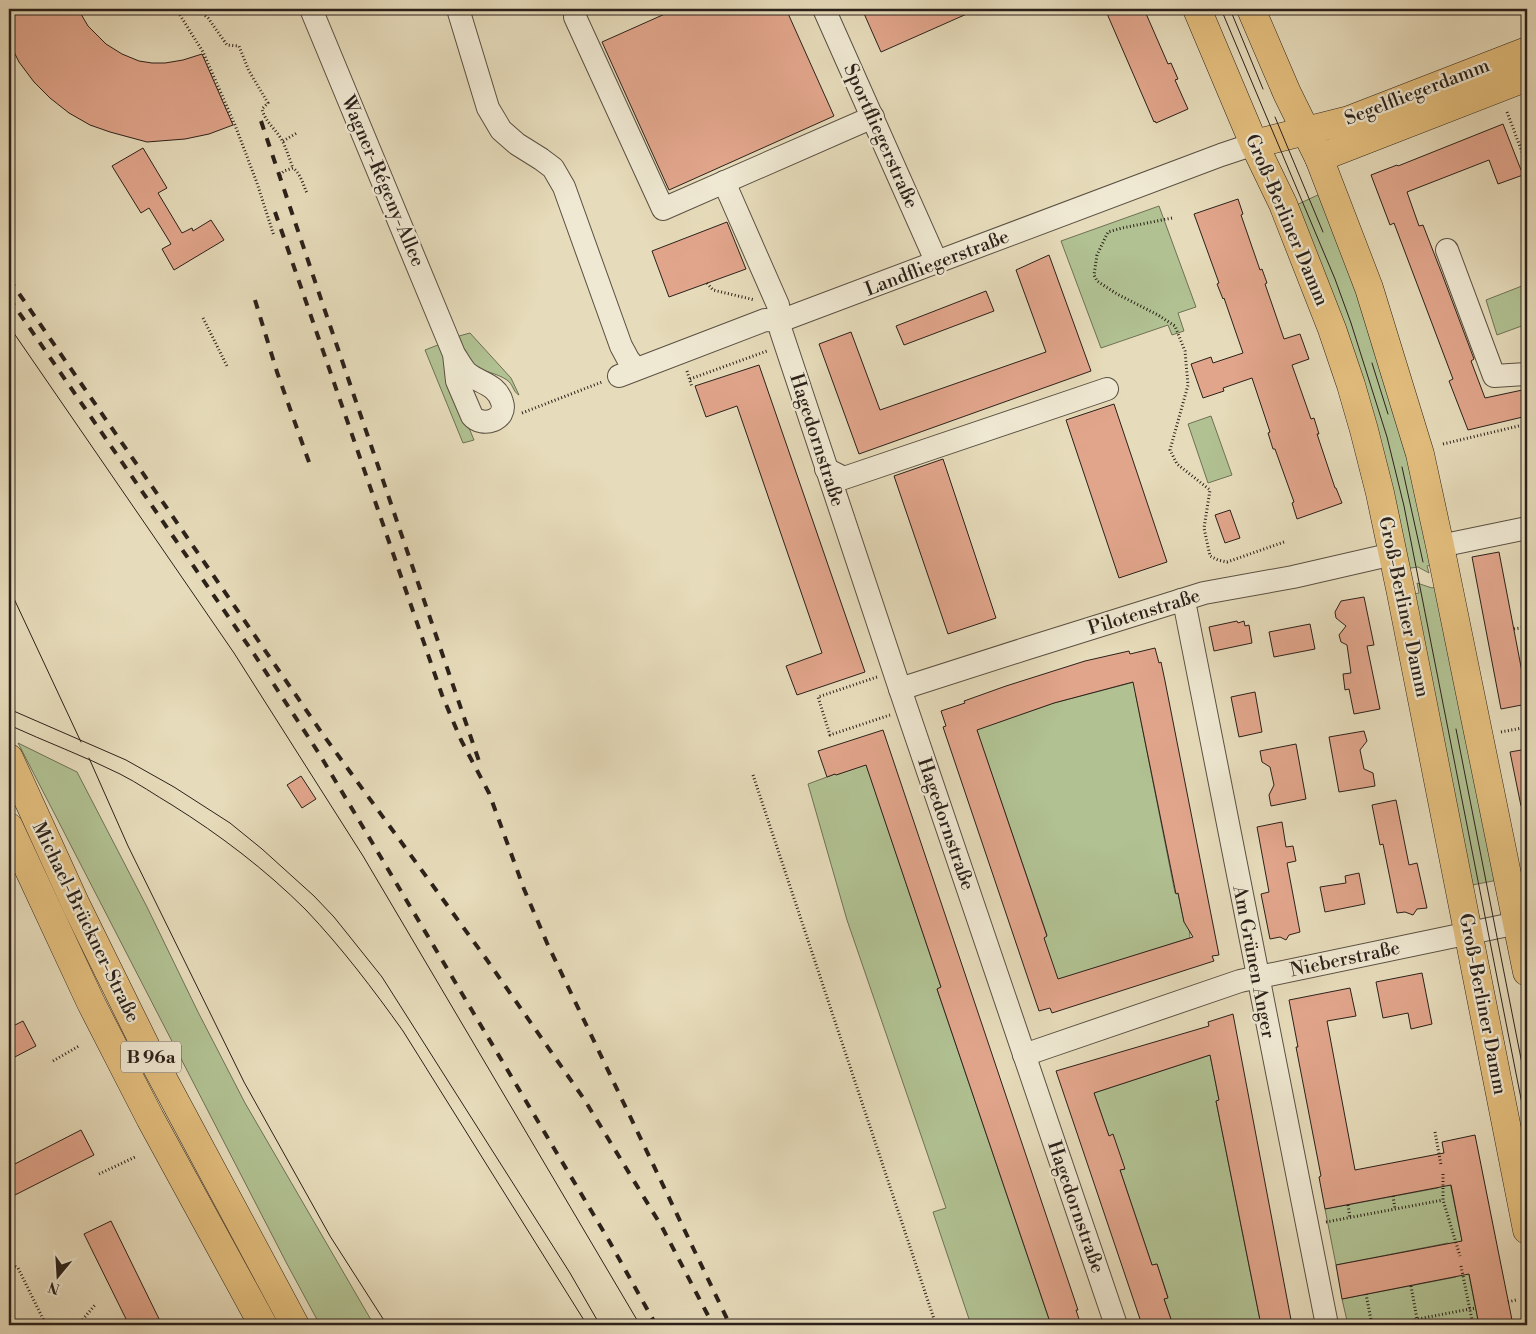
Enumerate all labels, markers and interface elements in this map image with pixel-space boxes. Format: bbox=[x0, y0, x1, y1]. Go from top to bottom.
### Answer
street label: Segelfliegerdamm bbox=[1341, 53, 1493, 131]
street label: Sportfliegerstraße bbox=[838, 60, 924, 212]
street label: Wagner-Régeny-Allee bbox=[336, 91, 430, 270]
street label: Groß-Berliner Damm bbox=[1240, 130, 1334, 310]
street label: Landfliegerstraße bbox=[862, 225, 1012, 301]
street label: Hagedornstraße bbox=[784, 370, 850, 510]
street label: Groß-Berliner Damm bbox=[1373, 514, 1435, 700]
street label: Pilotenstraße bbox=[1085, 584, 1203, 640]
street label: Hagedornstraße bbox=[912, 755, 980, 893]
street label: Michael-Brückner-Straße bbox=[27, 818, 145, 1026]
street label: Am Grünen Anger bbox=[1227, 883, 1281, 1040]
street label: Groß-Berliner Damm bbox=[1454, 911, 1512, 1097]
street label: Nieberstraße bbox=[1288, 936, 1402, 982]
road number: B 96a bbox=[121, 1042, 181, 1072]
street label: Hagedornstraße bbox=[1042, 1138, 1110, 1276]
north arrow bbox=[32, 1252, 82, 1302]
text: N bbox=[46, 1277, 62, 1298]

